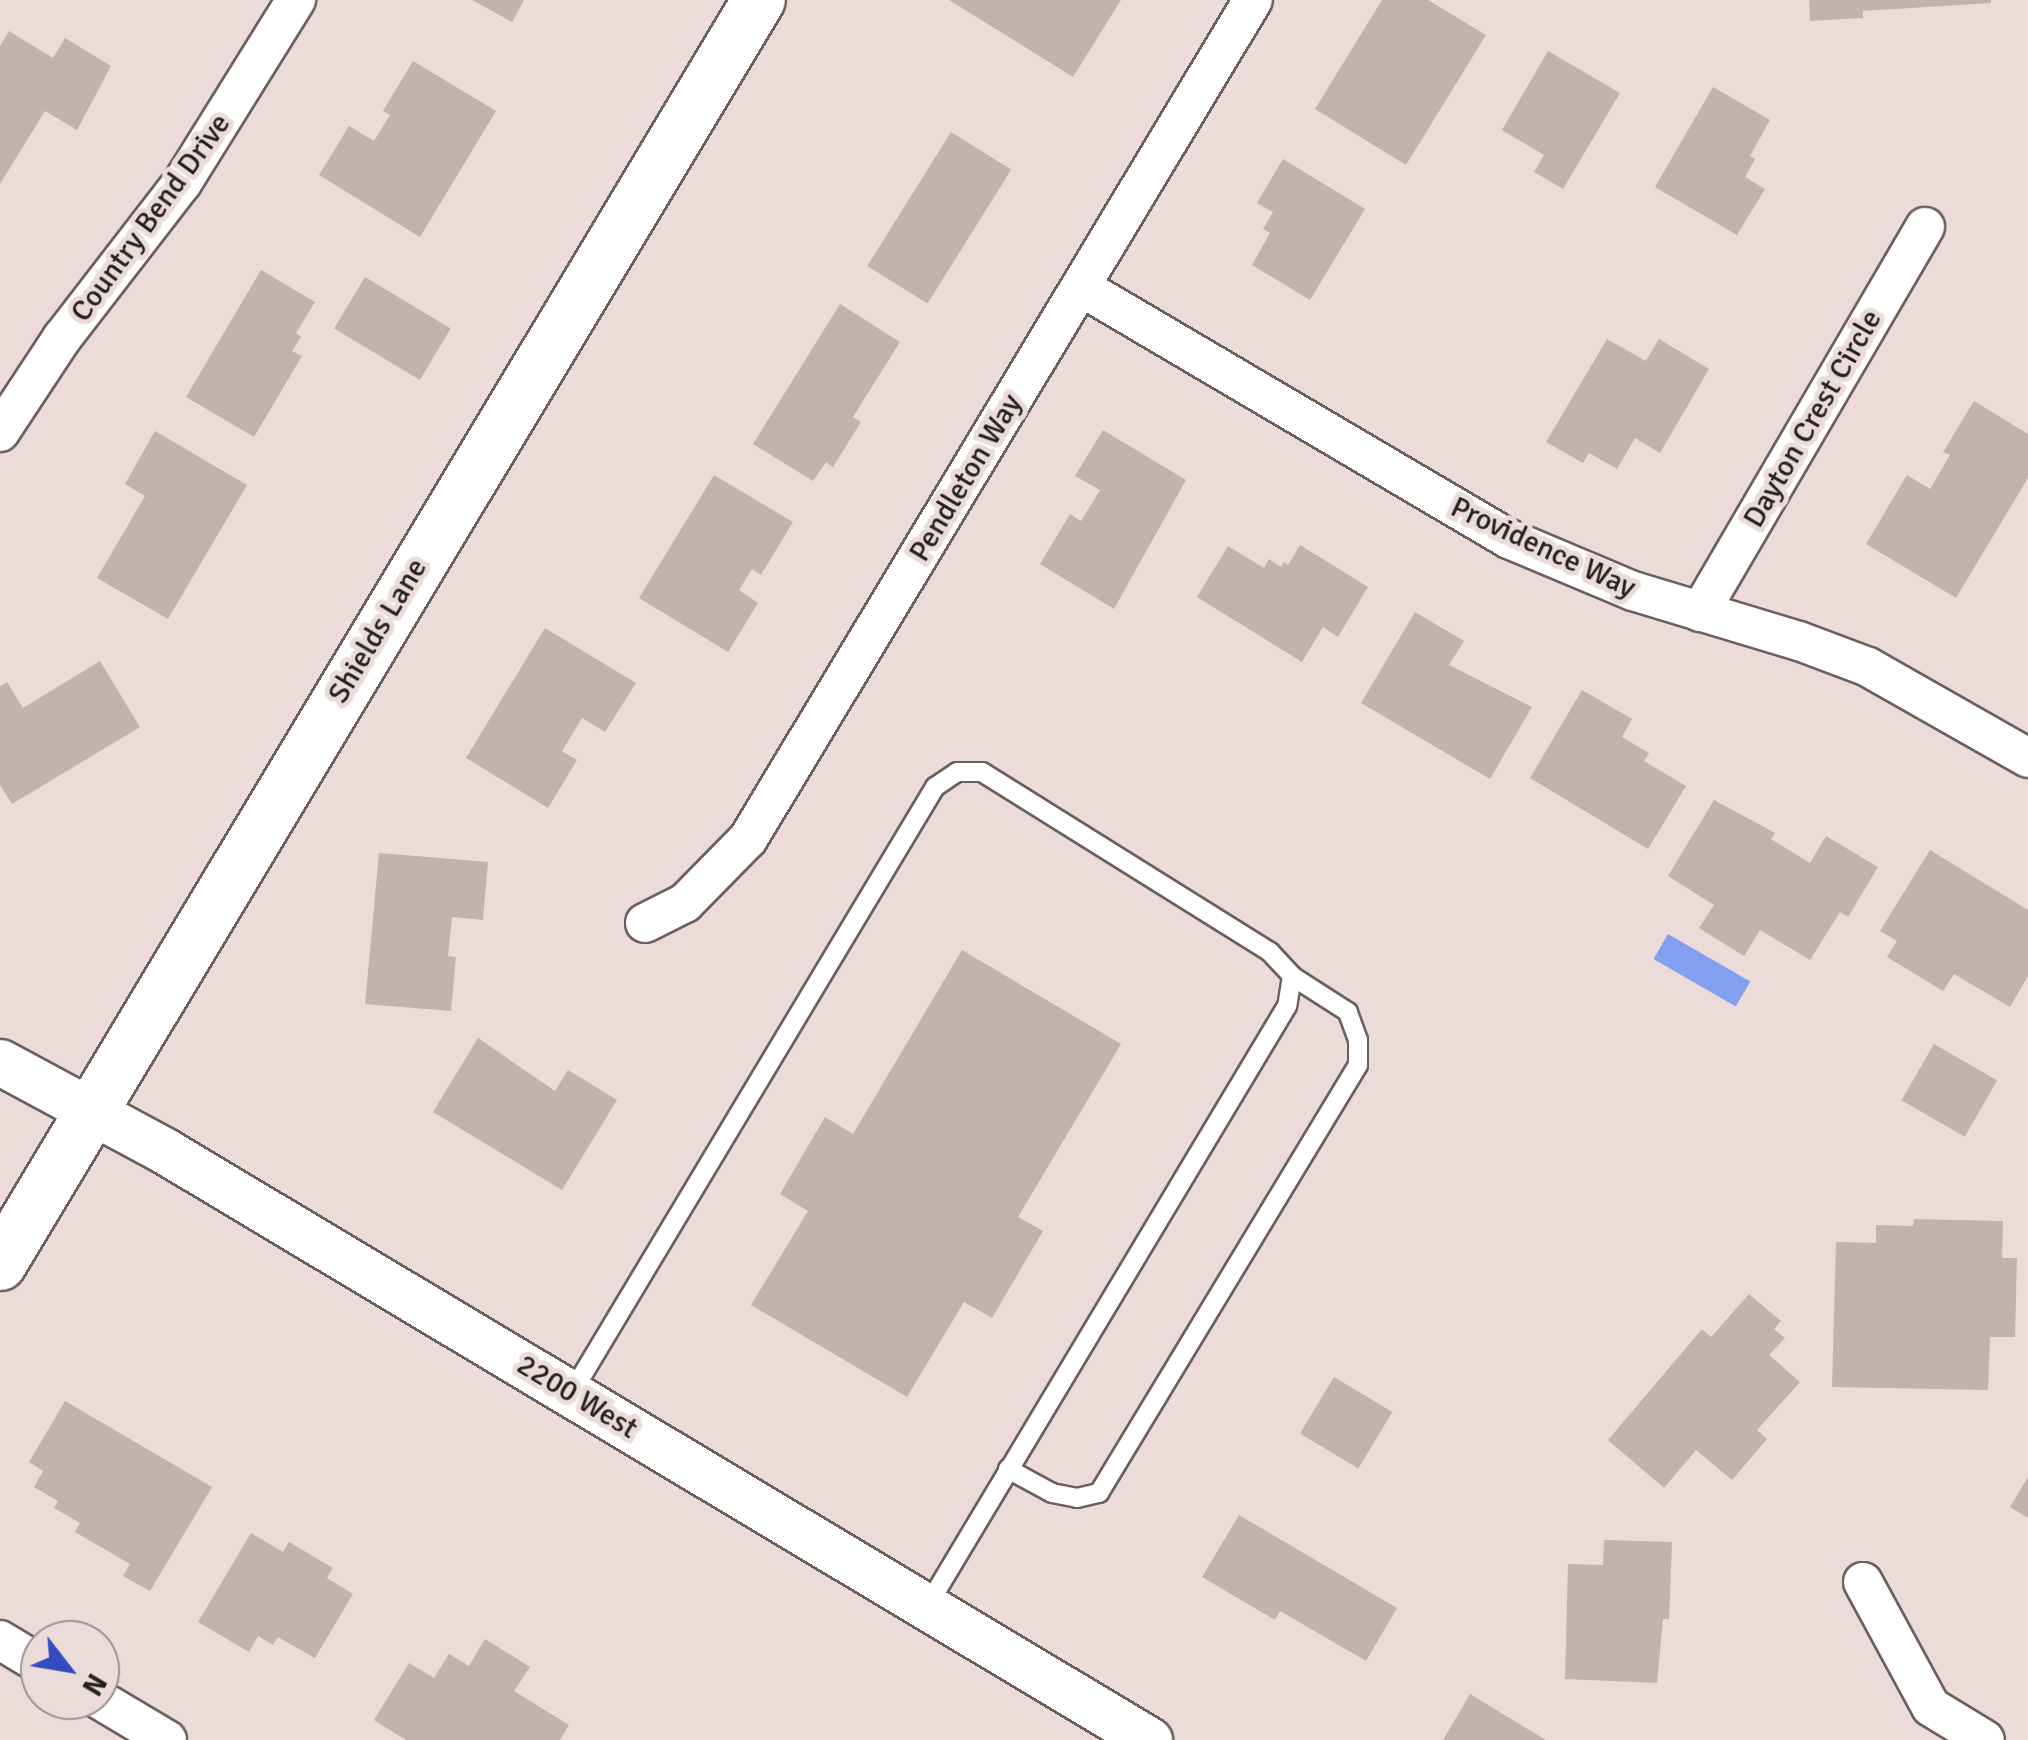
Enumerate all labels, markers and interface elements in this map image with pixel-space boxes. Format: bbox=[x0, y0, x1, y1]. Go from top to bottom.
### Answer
street label: Country Bend Drive bbox=[63, 107, 239, 329]
street label: Dayton Crest Circle bbox=[1736, 304, 1890, 534]
street label: Pendleton Way bbox=[902, 388, 1030, 568]
street label: Providence Way bbox=[1445, 489, 1641, 607]
street label: Shields Lane bbox=[321, 552, 435, 710]
street label: 2200 West bbox=[510, 1347, 644, 1447]
north arrow bbox=[20, 1620, 120, 1720]
text: N bbox=[74, 1667, 114, 1702]

